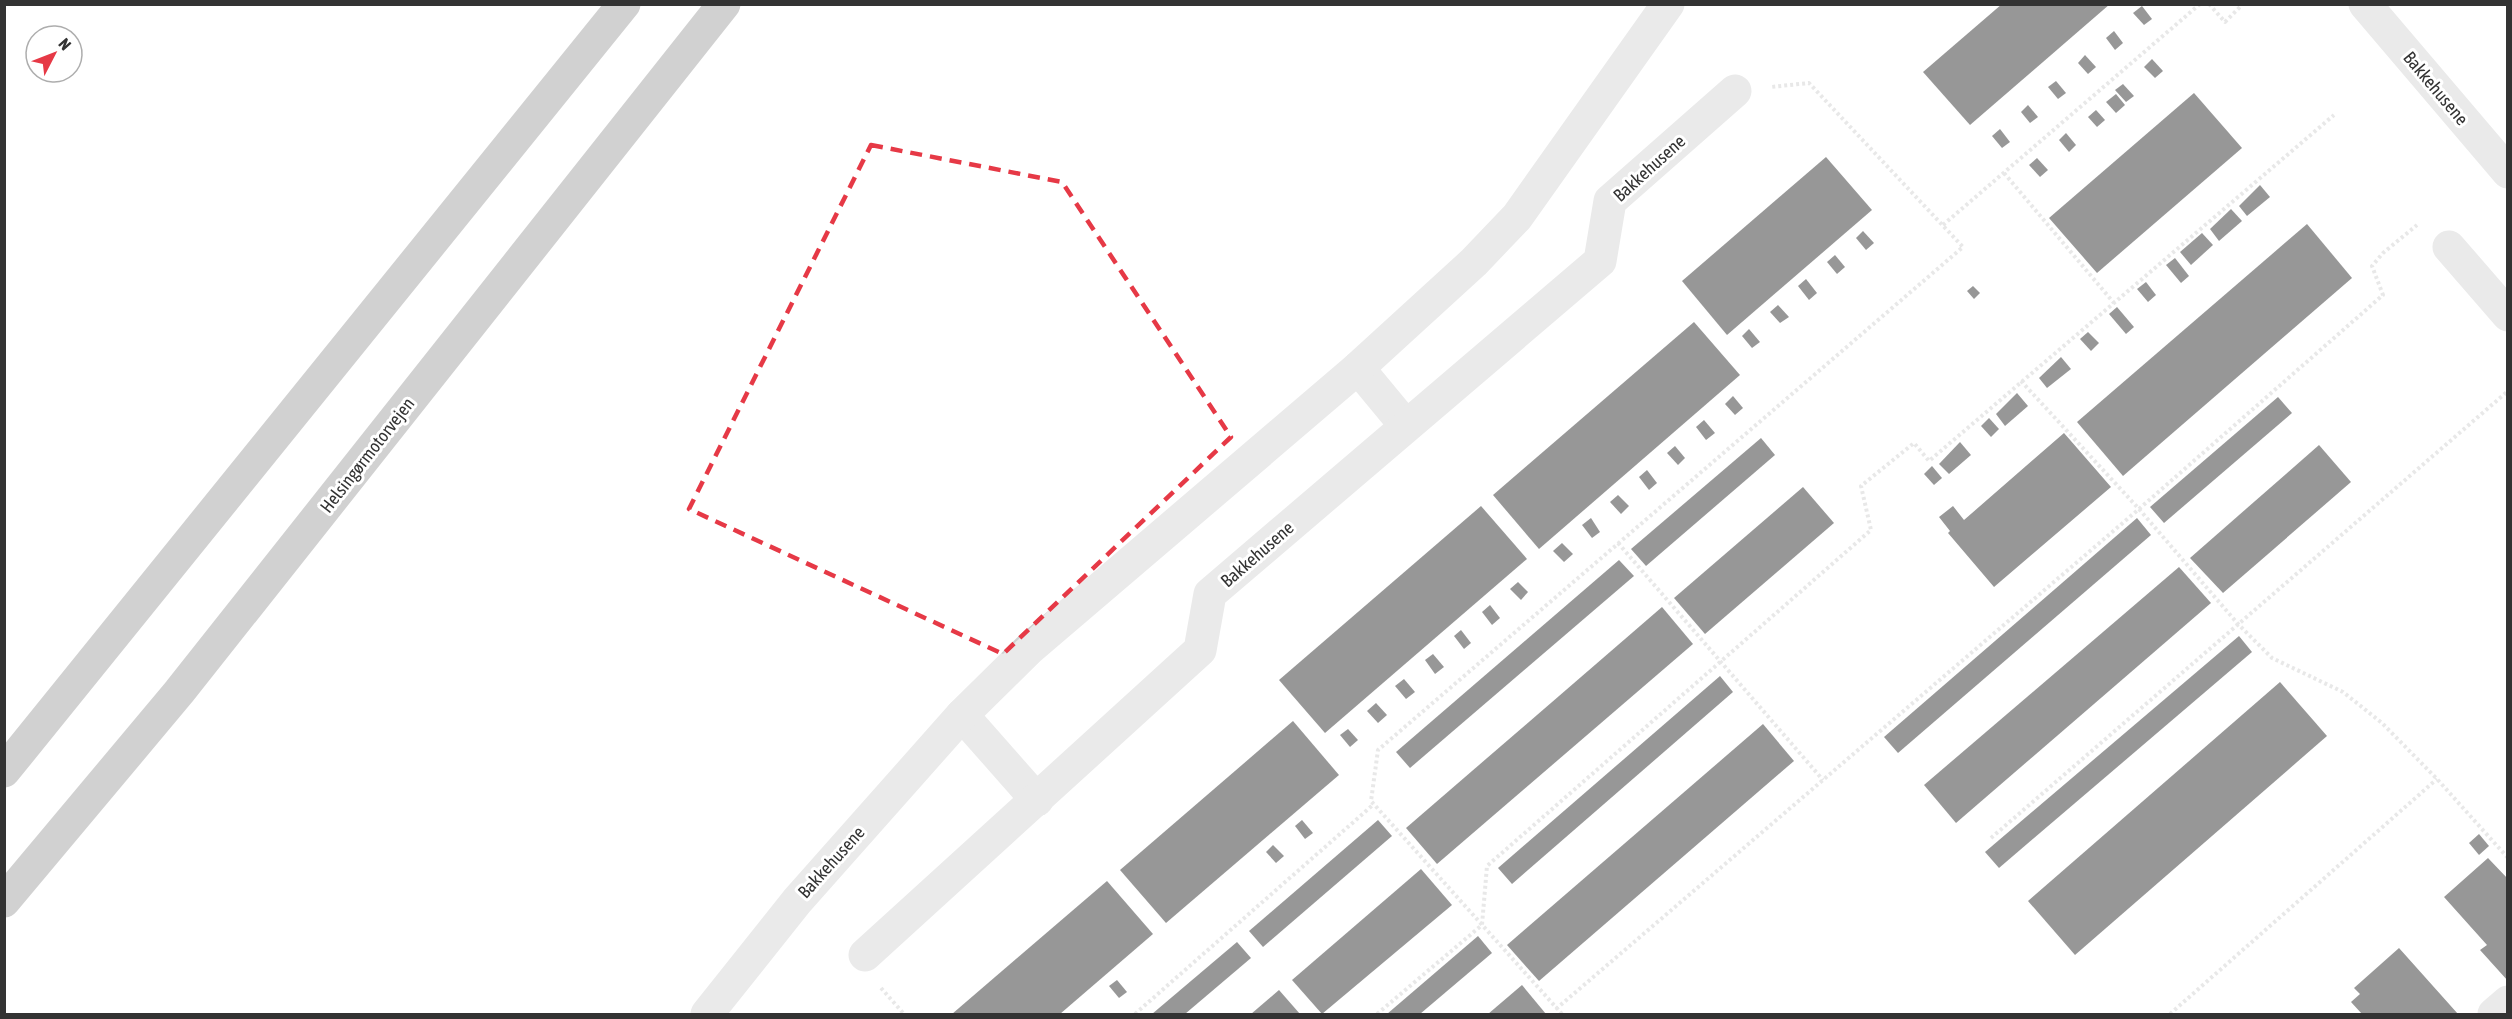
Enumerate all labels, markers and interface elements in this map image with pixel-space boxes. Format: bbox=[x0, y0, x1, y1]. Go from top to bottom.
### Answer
north arrow bbox=[24, 24, 84, 84]
text: N bbox=[55, 34, 75, 53]
street label: Bakkehusene bbox=[2399, 47, 2473, 129]
street label: Bakkehusene bbox=[1609, 130, 1689, 206]
street label: Helsingørmotorvejen bbox=[315, 393, 419, 517]
street label: Bakkehusene bbox=[1216, 517, 1298, 591]
street label: Bakkehusene bbox=[793, 822, 869, 902]

